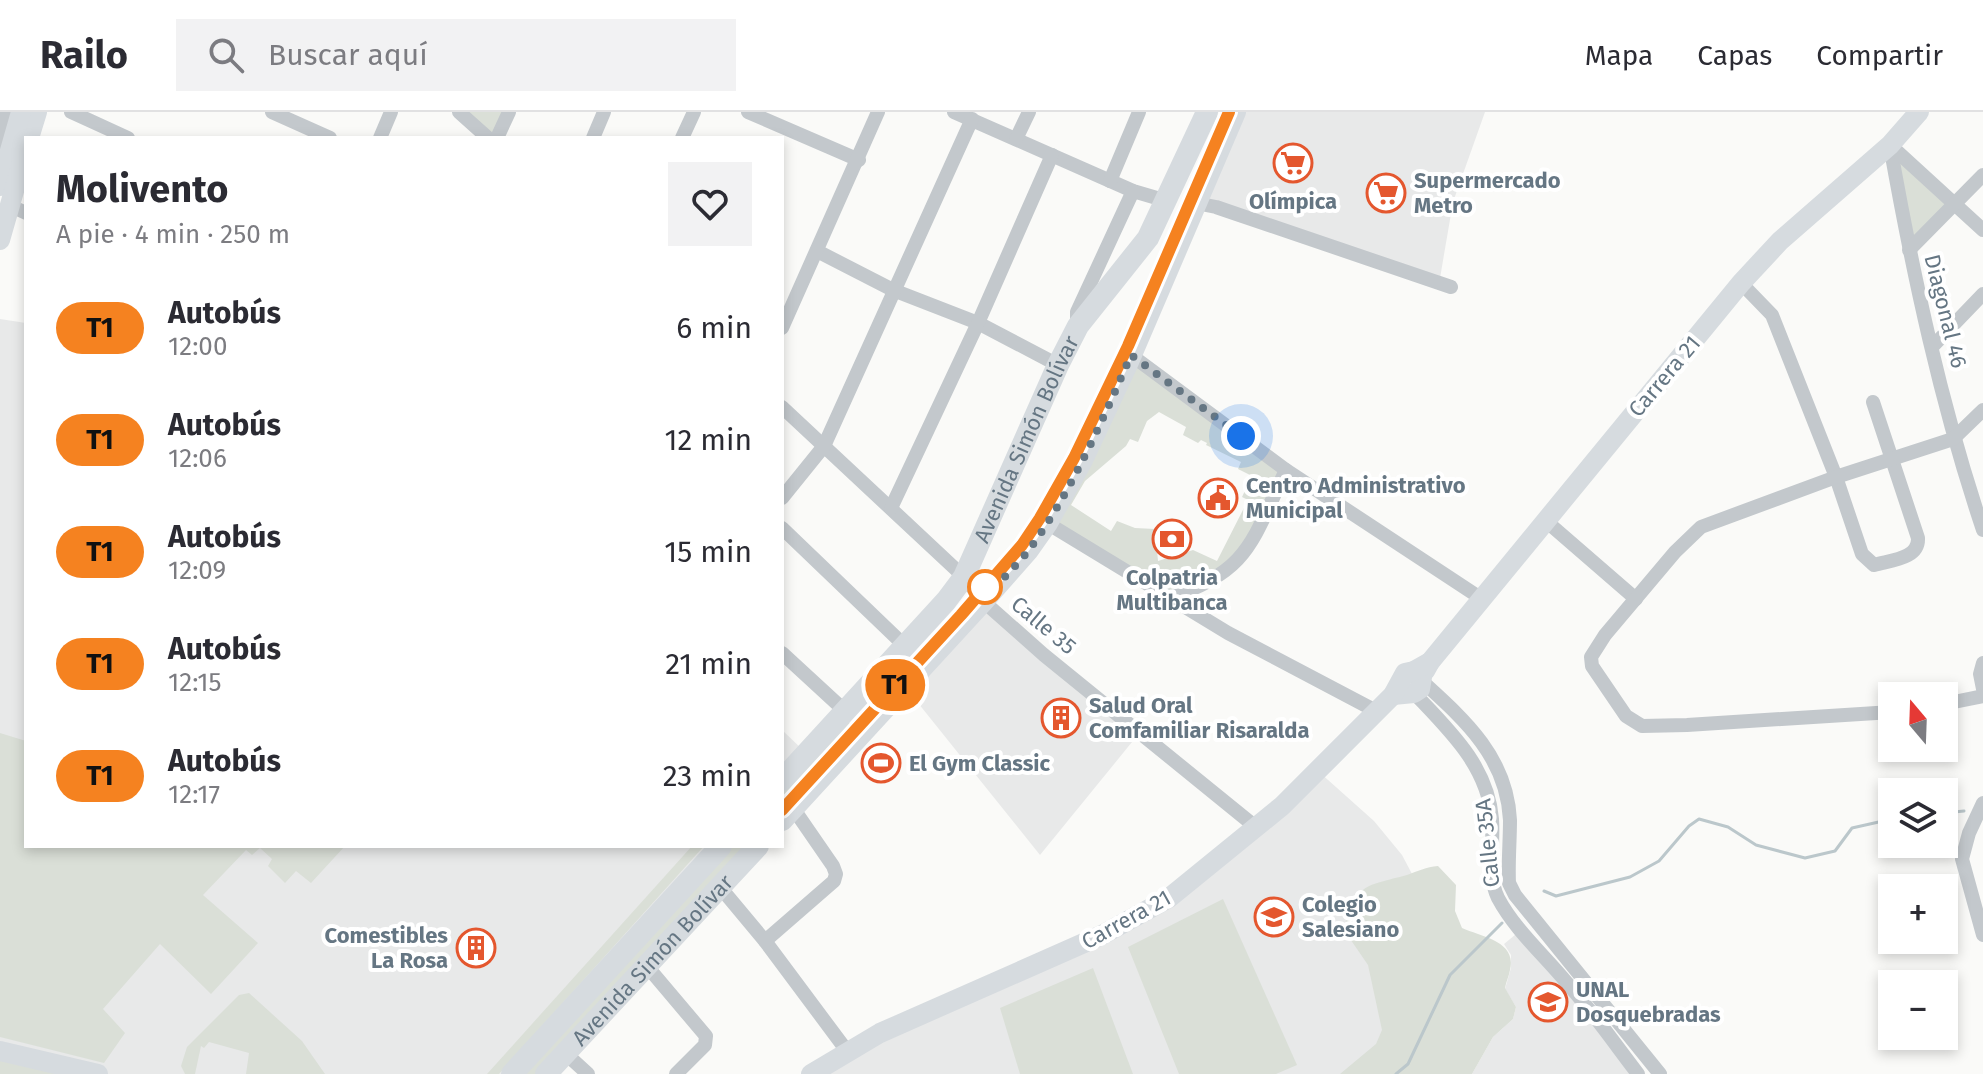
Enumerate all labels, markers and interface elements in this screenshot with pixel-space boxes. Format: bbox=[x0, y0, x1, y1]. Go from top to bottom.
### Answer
search box bbox=[176, 19, 736, 91]
text: Railo bbox=[40, 32, 128, 78]
icon: search bbox=[204, 33, 248, 77]
text: Buscar aquí bbox=[268, 37, 428, 73]
text: Mapa bbox=[1585, 39, 1653, 72]
text: Capas bbox=[1697, 39, 1772, 72]
text: Compartir bbox=[1816, 39, 1943, 72]
supermarket icon: Olímpica bbox=[1272, 142, 1314, 184]
button: heart bbox=[668, 162, 752, 246]
text: Molivento bbox=[56, 166, 228, 212]
place label: Supermercado Metro bbox=[1414, 167, 1561, 219]
supermarket icon: Supermercado Metro bbox=[1365, 172, 1407, 214]
place label: Olímpica bbox=[1249, 188, 1337, 215]
text: A pie · 4 min · 250 m bbox=[56, 219, 290, 250]
street label: Diagonal 46 bbox=[1918, 251, 1973, 371]
text: Autobús bbox=[168, 295, 281, 331]
text: 6 min bbox=[676, 310, 752, 346]
text: T1 bbox=[86, 311, 114, 344]
street label: Carrera 21 bbox=[1623, 330, 1706, 422]
text: 12:00 bbox=[168, 331, 227, 362]
street label: Avenida Simón Bolívar bbox=[968, 331, 1085, 547]
text: Autobús bbox=[168, 407, 281, 443]
your location bbox=[1221, 416, 1261, 456]
text: 12 min bbox=[664, 422, 752, 458]
text: T1 bbox=[86, 423, 114, 456]
text: 12:06 bbox=[168, 443, 227, 474]
place label: Centro Administrativo Municipal bbox=[1246, 472, 1466, 524]
public building icon: Centro Administrativo Municipal bbox=[1197, 477, 1239, 519]
bank icon: Colpatria Multibanca bbox=[1151, 518, 1193, 560]
text: Autobús bbox=[168, 519, 281, 555]
text: 15 min bbox=[664, 534, 752, 570]
text: T1 bbox=[86, 535, 114, 568]
text: 12:09 bbox=[168, 555, 226, 586]
place label: Colpatria Multibanca bbox=[1116, 564, 1228, 616]
unlabelled marker bbox=[968, 570, 1002, 604]
street label: Calle 35 bbox=[1006, 590, 1082, 660]
text: Autobús bbox=[168, 631, 281, 667]
text: 21 min bbox=[665, 646, 752, 682]
text: T1 bbox=[86, 647, 114, 680]
line badge: T1 bbox=[859, 659, 931, 711]
text: 12:15 bbox=[168, 667, 222, 698]
text: T1 bbox=[881, 668, 909, 701]
north arrow bbox=[1878, 682, 1958, 762]
map controls bbox=[1878, 682, 1958, 1050]
place label: Salud Oral Comfamiliar Risaralda bbox=[1089, 692, 1309, 744]
building icon: Salud Oral Comfamiliar Risaralda bbox=[1040, 697, 1082, 739]
sports icon: El Gym Classic bbox=[860, 742, 902, 784]
text: Autobús bbox=[168, 743, 281, 779]
place label: El Gym Classic bbox=[909, 750, 1051, 777]
text: 23 min bbox=[663, 758, 752, 794]
text: T1 bbox=[86, 759, 114, 792]
button: layers bbox=[1878, 778, 1958, 858]
text: 12:17 bbox=[168, 779, 220, 810]
street label: Calle 35A bbox=[1469, 797, 1506, 889]
street label: Avenida Simón Bolívar bbox=[566, 869, 739, 1051]
button: + bbox=[1878, 874, 1958, 954]
street label: Carrera 21 bbox=[1077, 884, 1176, 955]
place label: Colegio Salesiano bbox=[1302, 891, 1400, 943]
school or university icon: Colegio Salesiano bbox=[1253, 896, 1295, 938]
place label: Comestibles La Rosa bbox=[325, 922, 448, 974]
building icon: Comestibles La Rosa bbox=[455, 927, 497, 969]
button: − bbox=[1878, 970, 1958, 1050]
place label: UNAL Dosquebradas bbox=[1576, 976, 1721, 1028]
school or university icon: UNAL Dosquebradas bbox=[1527, 981, 1569, 1023]

